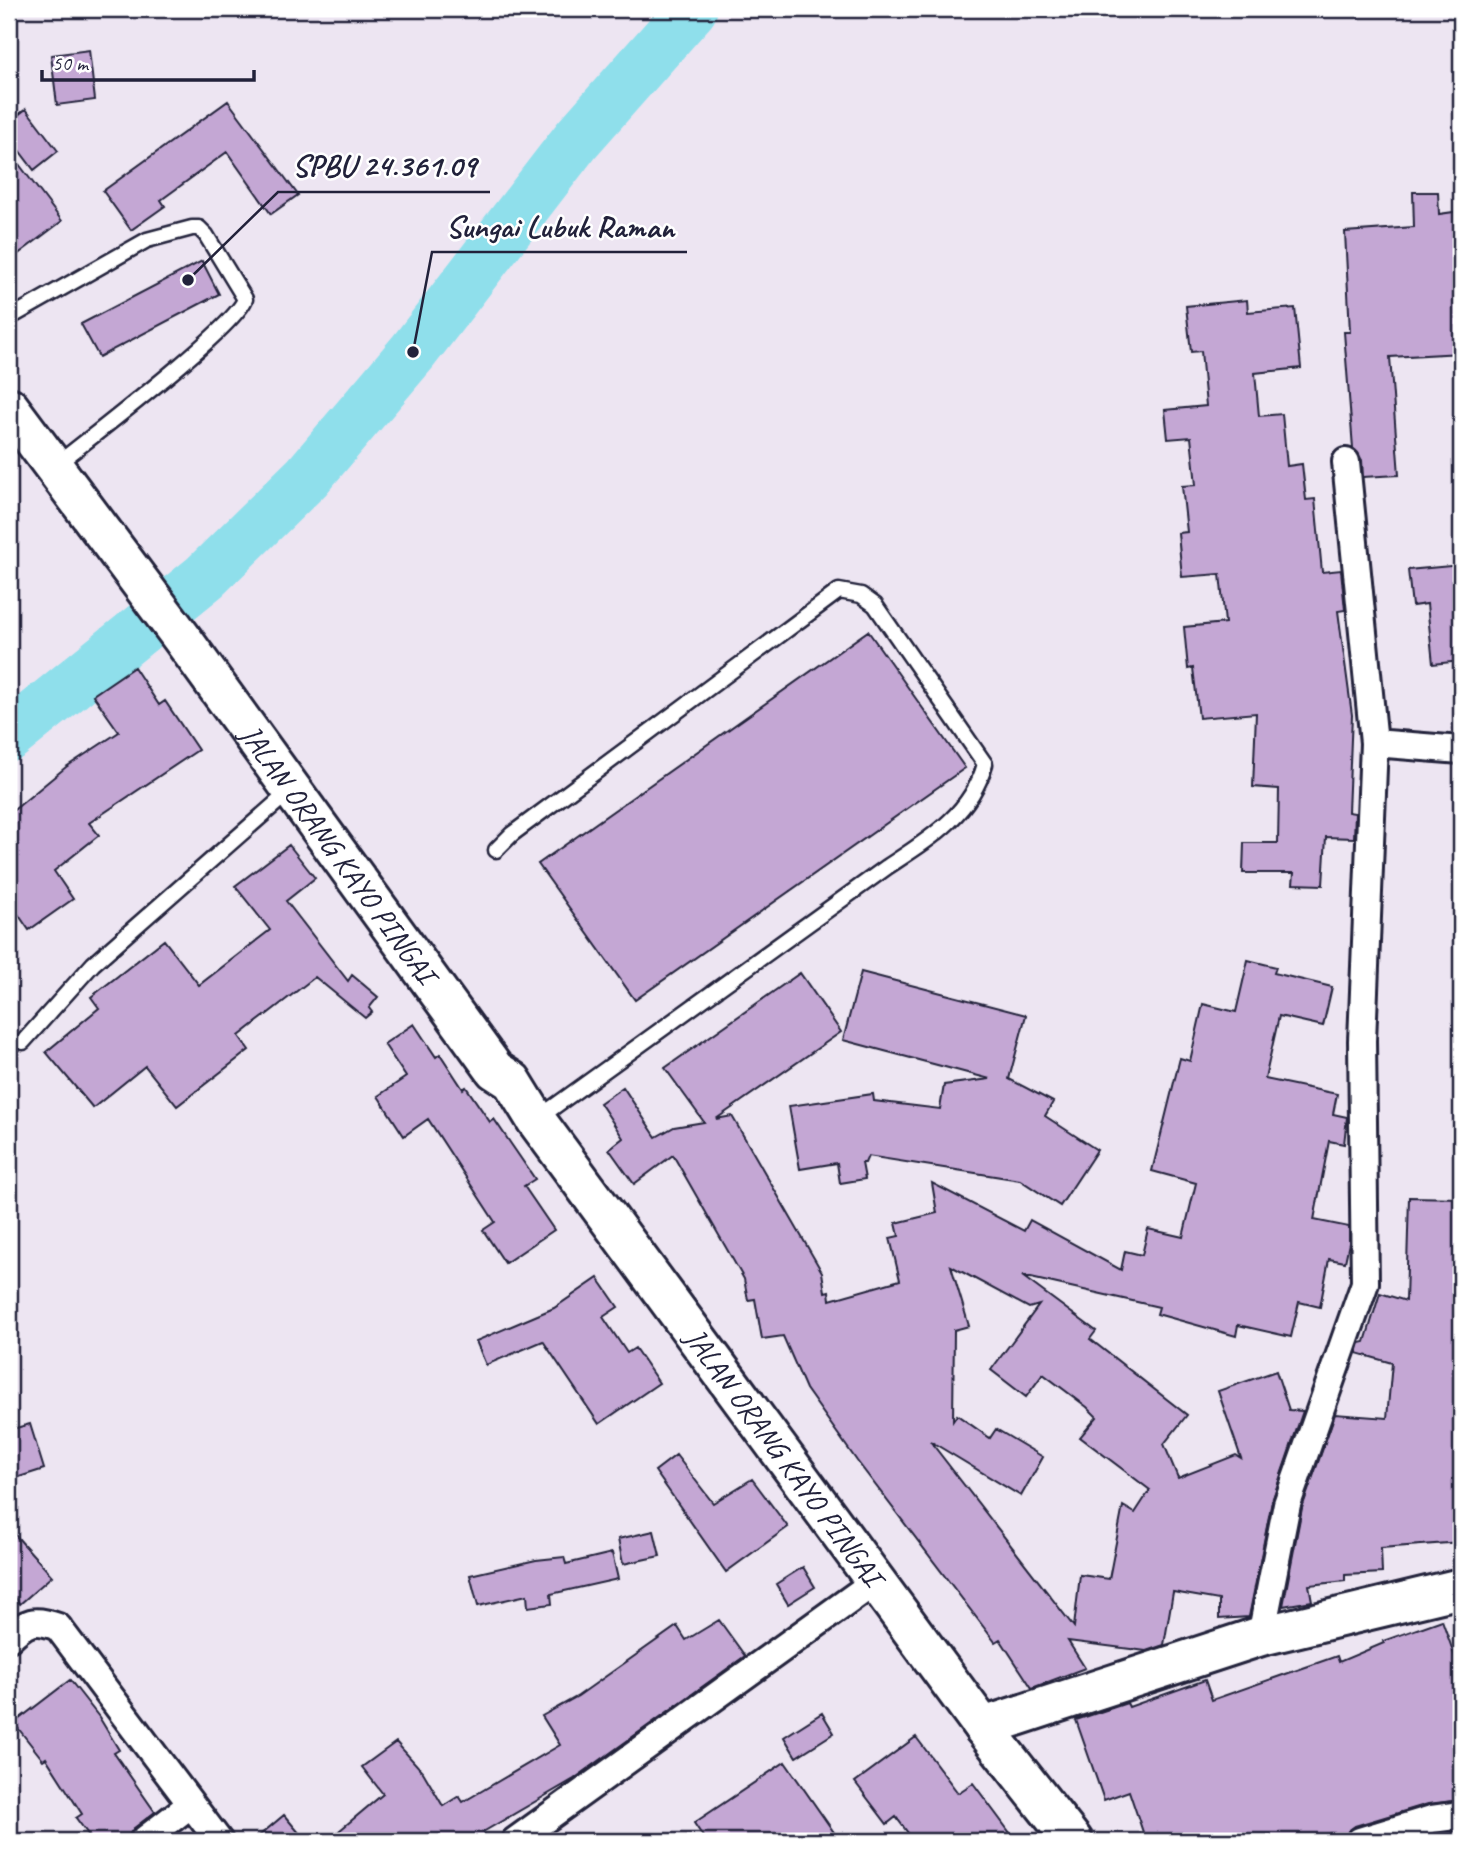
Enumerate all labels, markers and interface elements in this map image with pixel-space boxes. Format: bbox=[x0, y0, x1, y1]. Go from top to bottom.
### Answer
scale bar bbox=[42, 38, 254, 82]
text: 50 m bbox=[52, 50, 90, 76]
callout: SPBU 24.361.09 bbox=[278, 139, 490, 192]
text: SPBU 24.361.09 bbox=[292, 145, 480, 186]
callout: Sungai Lubuk Raman bbox=[432, 199, 687, 252]
text: Sungai Lubuk Raman bbox=[446, 206, 676, 247]
street label: JALAN ORANG KAYO PINGAI bbox=[231, 715, 448, 995]
street label: JALAN ORANG KAYO PINGAI bbox=[675, 1319, 895, 1598]

